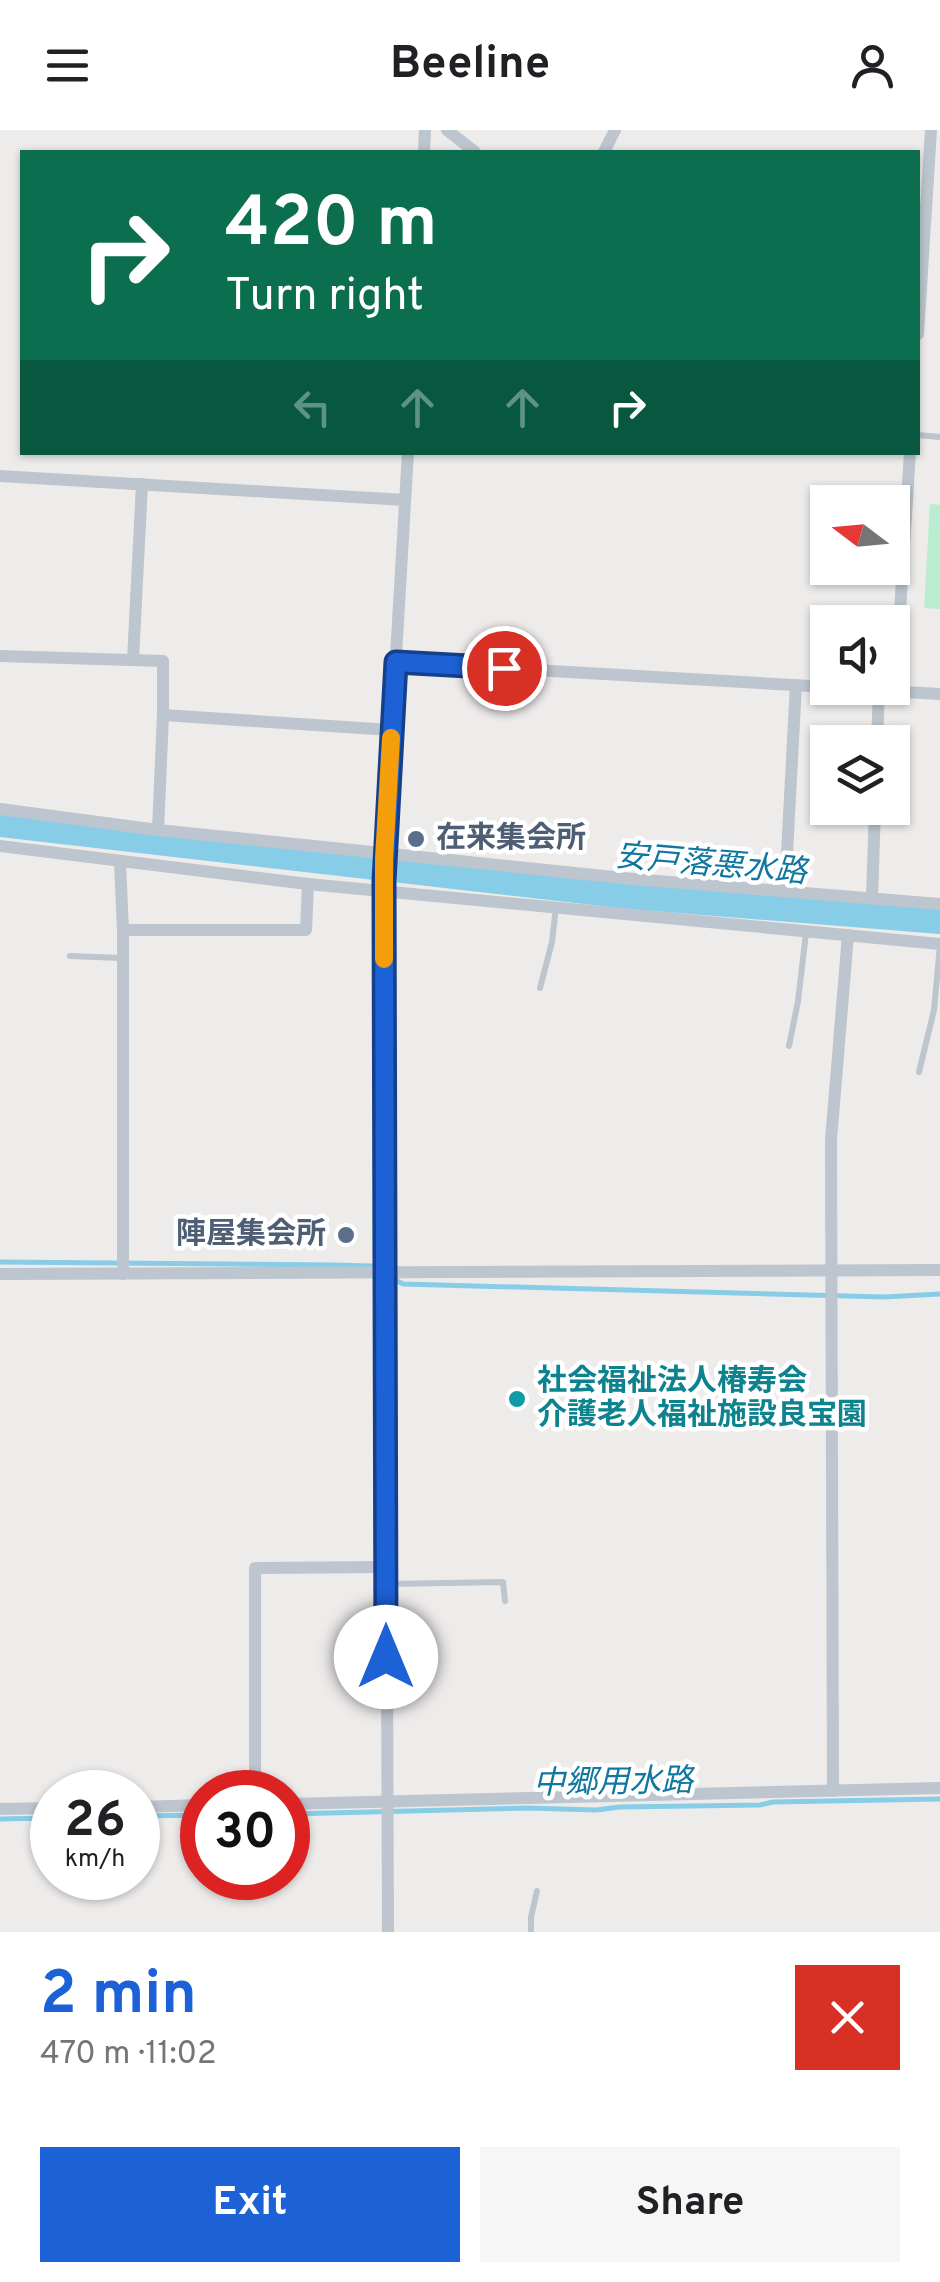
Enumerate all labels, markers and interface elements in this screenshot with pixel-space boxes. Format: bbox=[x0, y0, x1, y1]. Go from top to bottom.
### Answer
text: Beeline bbox=[390, 37, 550, 94]
icon: menu bbox=[40, 38, 95, 93]
icon: person bbox=[845, 38, 900, 93]
text: 420 m bbox=[225, 182, 438, 271]
icon: right bbox=[60, 190, 190, 320]
text: Turn right bbox=[225, 269, 424, 326]
icon: left bbox=[285, 380, 340, 435]
icon: ahead bbox=[390, 380, 445, 435]
icon: ahead bbox=[495, 380, 550, 435]
icon: right bbox=[600, 380, 655, 435]
north arrow bbox=[810, 485, 910, 585]
map controls bbox=[810, 485, 910, 825]
button: sound bbox=[810, 605, 910, 705]
pin bbox=[462, 626, 547, 711]
icon: arrive bbox=[477, 641, 532, 696]
button: layers bbox=[810, 725, 910, 825]
place label: 在来集会所 bbox=[436, 821, 586, 858]
marker: 在来集会所 bbox=[405, 828, 427, 850]
water label: 安戸落悪水路 bbox=[614, 838, 811, 895]
place label: 陣屋集会所 bbox=[176, 1217, 326, 1254]
marker: 陣屋集会所 bbox=[335, 1224, 357, 1246]
place label: 社会福祉法人椿寿会 介護老人福祉施設良宝園 bbox=[537, 1364, 867, 1435]
marker: 社会福祉法人椿寿会 介護老人福祉施設良宝園 bbox=[506, 1388, 528, 1410]
position arrow bbox=[334, 1605, 438, 1709]
water label: 中郷用水路 bbox=[533, 1763, 696, 1805]
speed limit sign: 30 bbox=[180, 1770, 310, 1900]
text: 26 bbox=[64, 1791, 126, 1854]
text: km/h bbox=[65, 1844, 125, 1876]
text: 2 min bbox=[40, 1959, 197, 2035]
button: close bbox=[795, 1965, 900, 2070]
text: 470 m · 11:02 bbox=[40, 2035, 217, 2075]
button: Exit bbox=[40, 2147, 460, 2262]
button: Share bbox=[480, 2147, 900, 2262]

